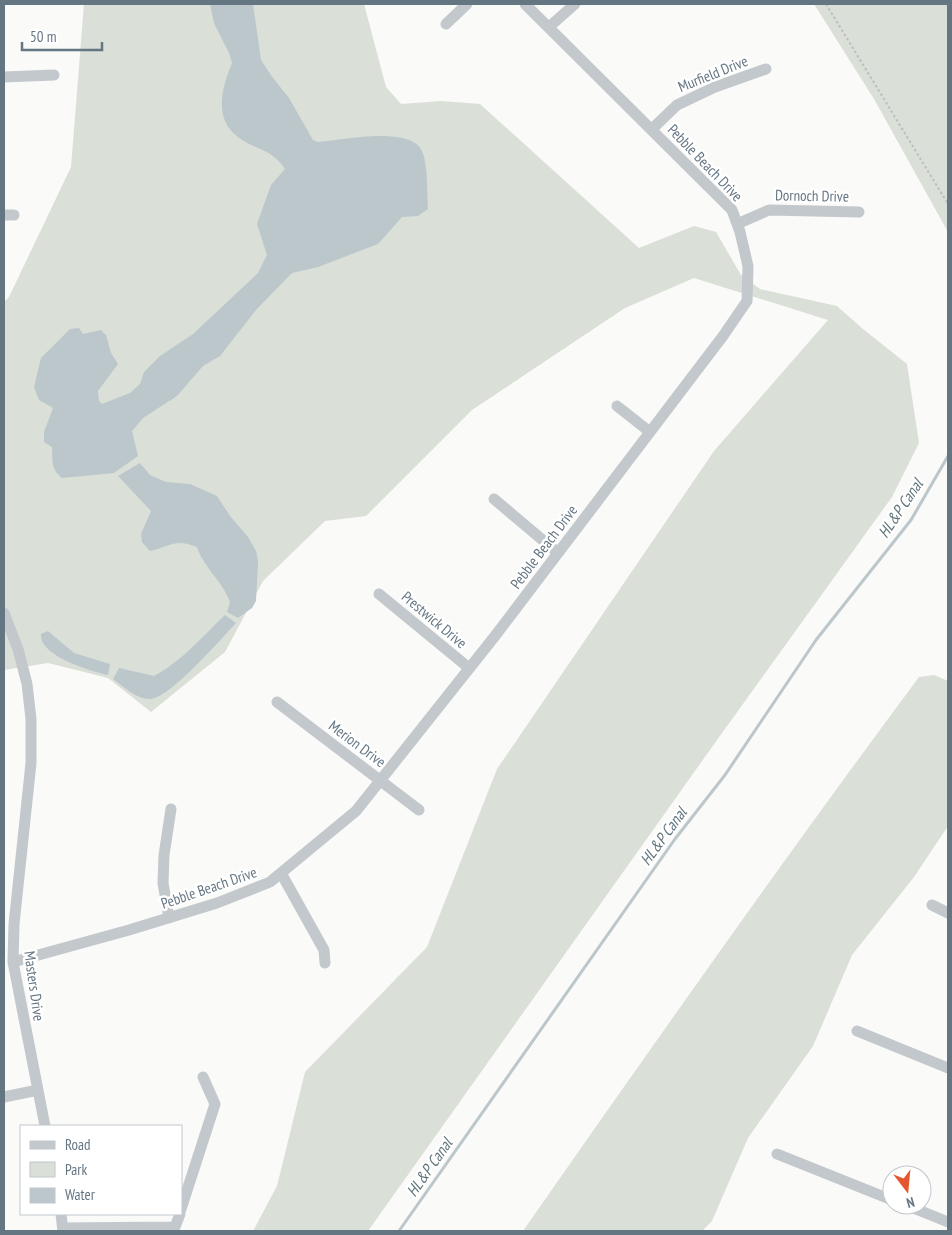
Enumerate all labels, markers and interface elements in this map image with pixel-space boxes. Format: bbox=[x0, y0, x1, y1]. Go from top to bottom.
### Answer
scale bar bbox=[22, 20, 102, 52]
text: 50 m bbox=[30, 27, 56, 46]
street label: Murfield Drive bbox=[675, 51, 750, 96]
street label: Pebble Beach Drive bbox=[664, 120, 747, 205]
street label: Dornoch Drive bbox=[775, 185, 849, 206]
water label: HL&P Canal bbox=[873, 474, 928, 541]
street label: Pebble Beach Drive bbox=[506, 501, 581, 592]
street label: Prestwick Drive bbox=[398, 587, 471, 652]
street label: Merion Drive bbox=[325, 716, 390, 771]
water label: HL&P Canal bbox=[635, 802, 691, 869]
street label: Pebble Beach Drive bbox=[158, 862, 259, 913]
street label: Masters Drive bbox=[20, 950, 49, 1022]
legend bbox=[20, 1125, 182, 1215]
water label: HL&P Canal bbox=[402, 1133, 457, 1200]
text: Road bbox=[65, 1135, 91, 1154]
text: Park bbox=[65, 1160, 87, 1179]
north arrow bbox=[882, 1165, 932, 1215]
text: Water bbox=[65, 1185, 96, 1204]
text: N bbox=[904, 1193, 917, 1212]

